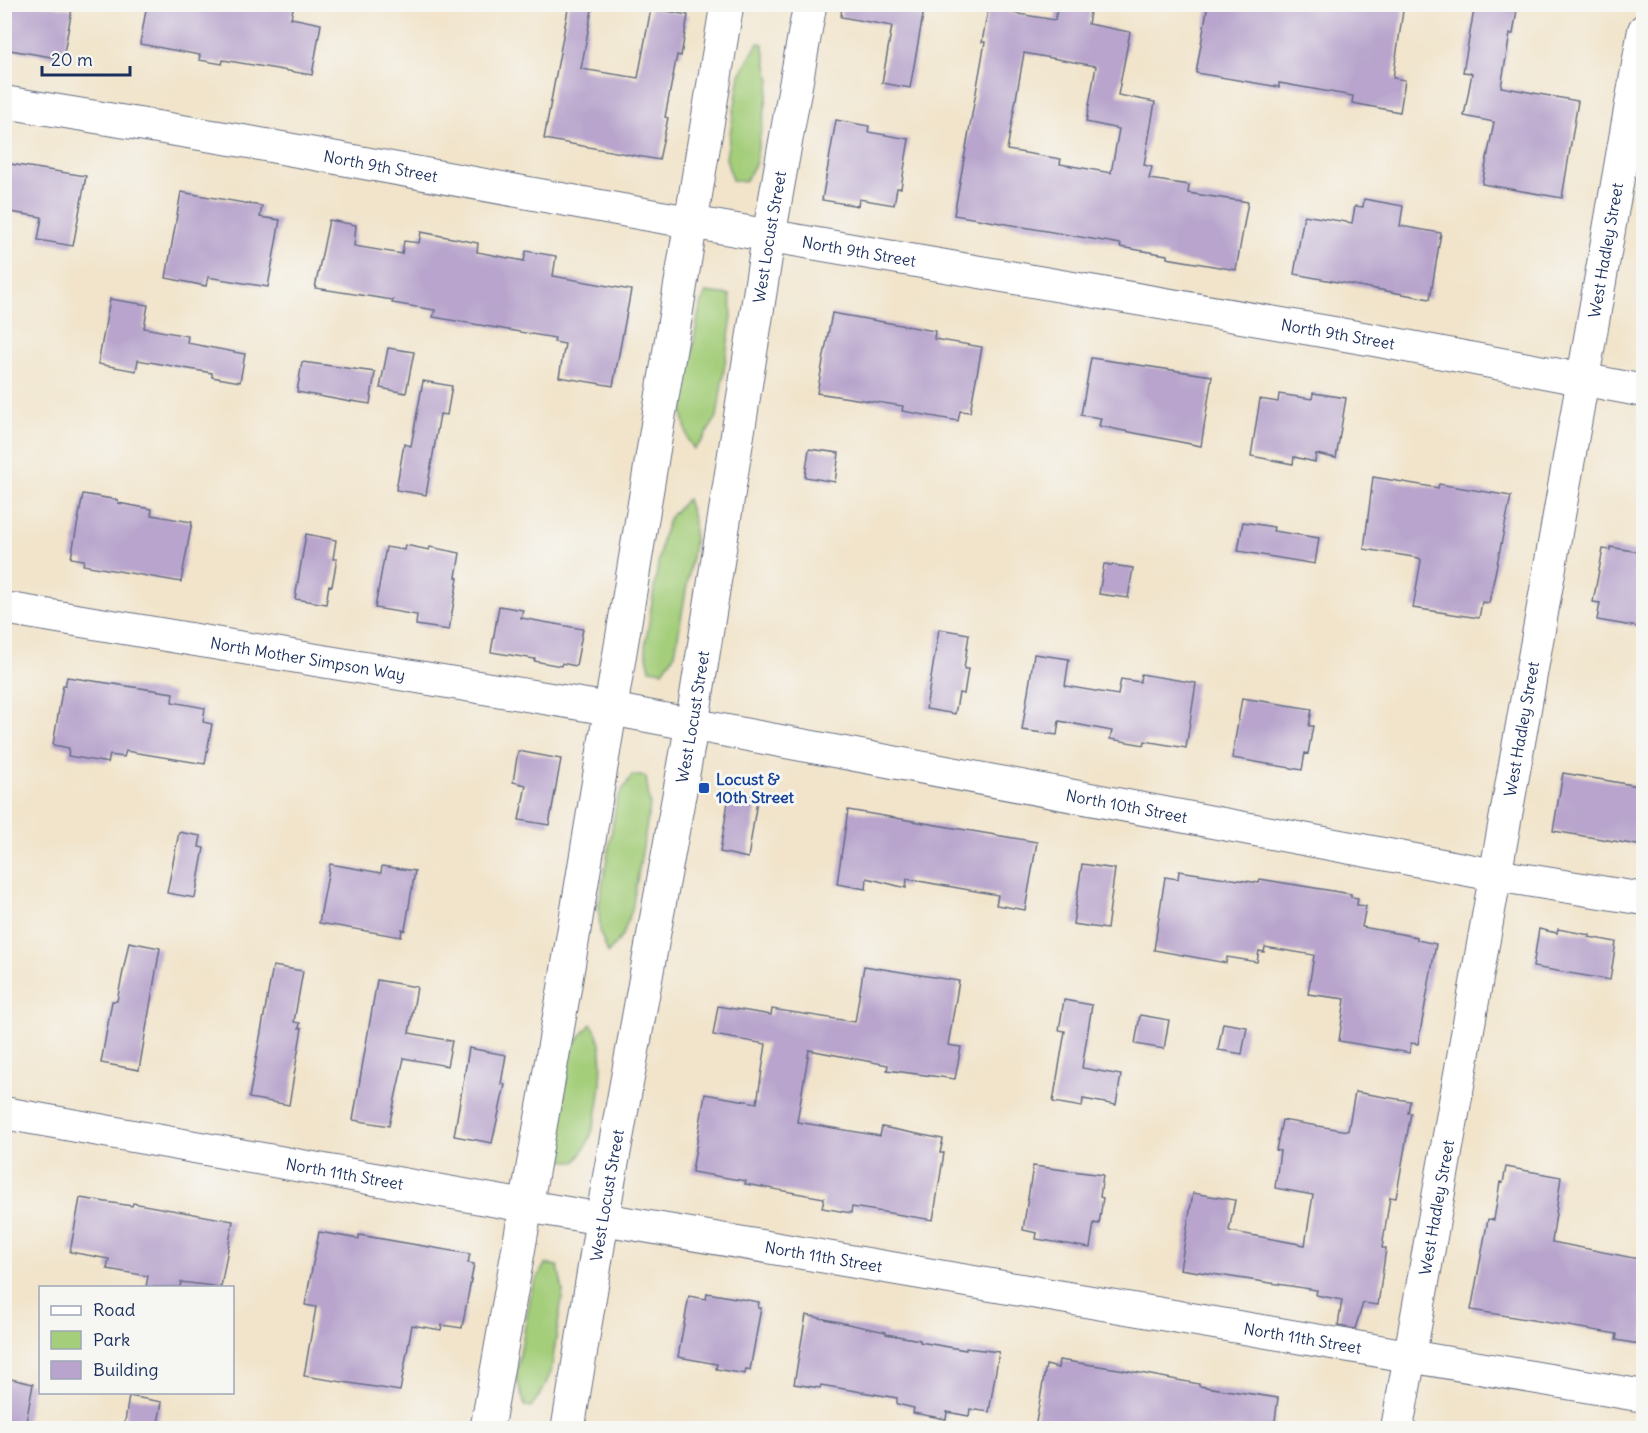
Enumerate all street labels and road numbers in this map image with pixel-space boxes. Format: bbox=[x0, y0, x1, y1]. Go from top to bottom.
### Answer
street label: North 9th Street bbox=[322, 146, 440, 186]
street label: West Locust Street bbox=[748, 169, 790, 304]
street label: West Hadley Street bbox=[1584, 181, 1627, 319]
street label: North 9th Street bbox=[801, 232, 918, 271]
street label: North 9th Street bbox=[1279, 314, 1397, 354]
street label: North Mother Simpson Way bbox=[209, 633, 407, 685]
street label: West Locust Street bbox=[671, 649, 713, 784]
street label: West Hadley Street bbox=[1499, 659, 1543, 798]
street label: North 10th Street bbox=[1064, 785, 1190, 827]
street label: West Locust Street bbox=[586, 1127, 628, 1263]
street label: West Hadley Street bbox=[1414, 1138, 1458, 1277]
street label: North 11th Street bbox=[284, 1153, 405, 1194]
street label: North 11th Street bbox=[763, 1237, 884, 1276]
street label: North 11th Street bbox=[1242, 1318, 1363, 1358]

